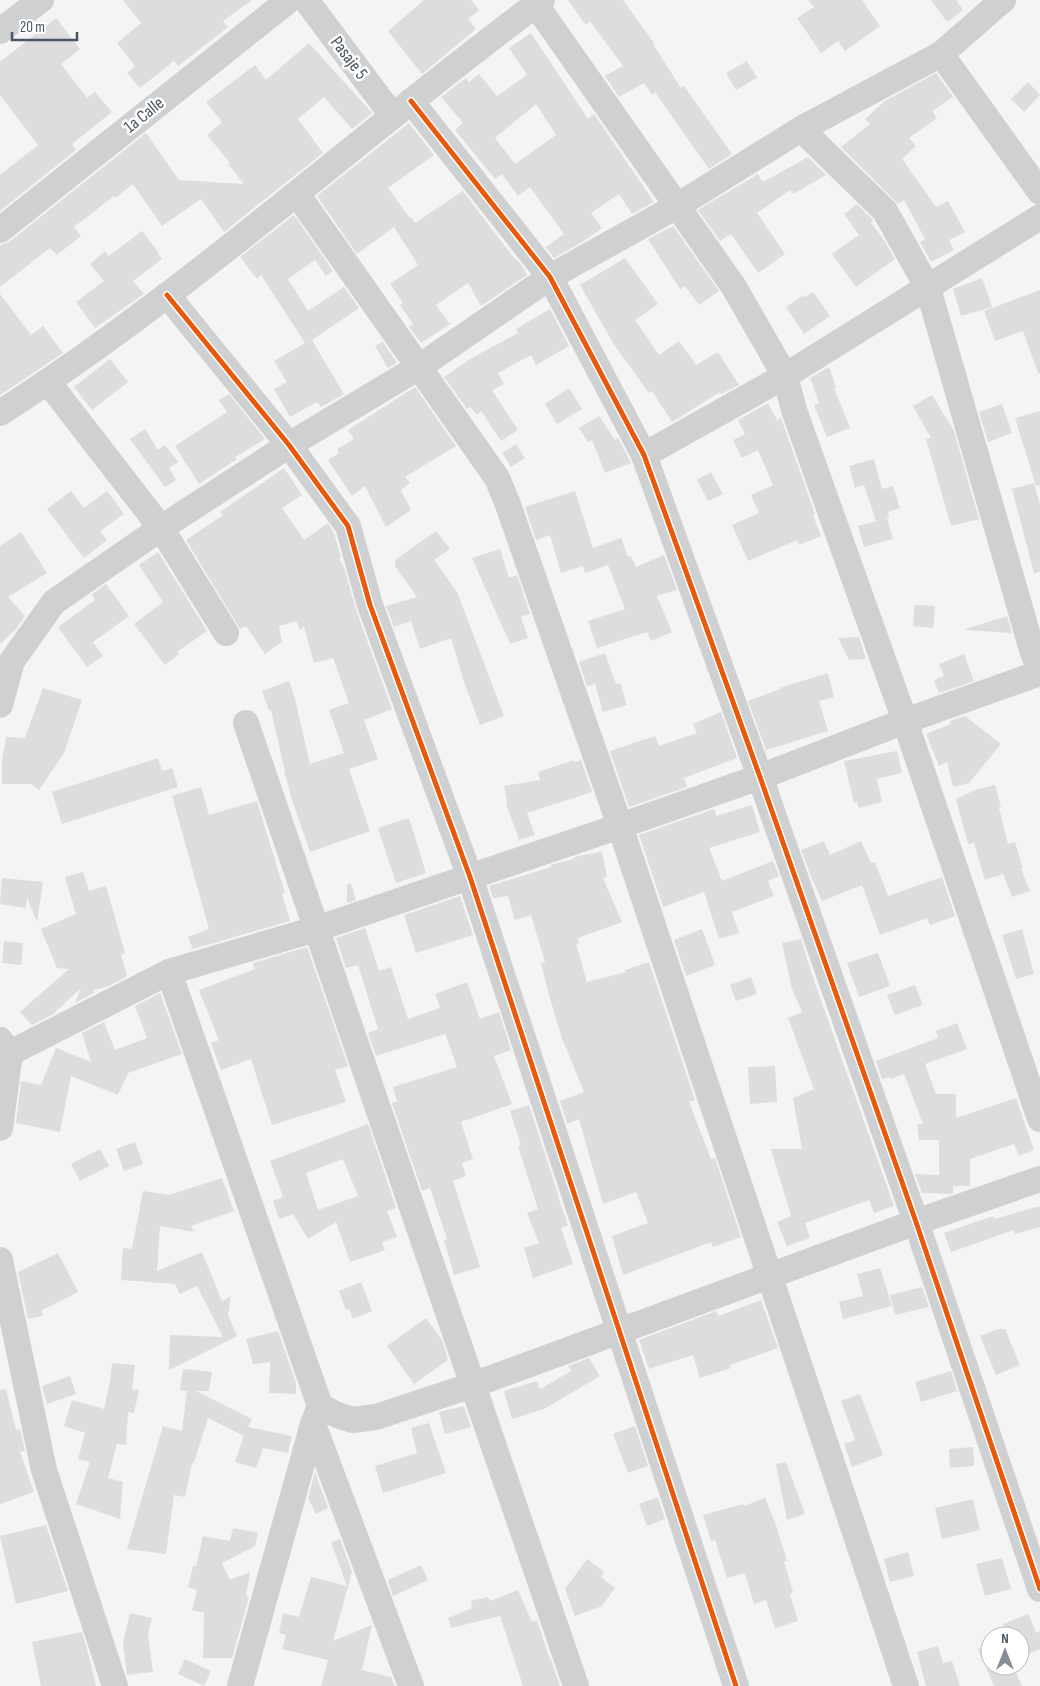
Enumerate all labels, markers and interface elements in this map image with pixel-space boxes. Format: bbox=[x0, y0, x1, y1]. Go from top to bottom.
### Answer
scale bar bbox=[12, 10, 78, 42]
text: 20 m bbox=[20, 18, 45, 37]
street label: Pasaje 5 bbox=[326, 32, 372, 84]
street label: 1a Calle bbox=[120, 93, 168, 137]
north arrow bbox=[980, 1626, 1030, 1676]
text: N bbox=[1001, 1630, 1009, 1647]

